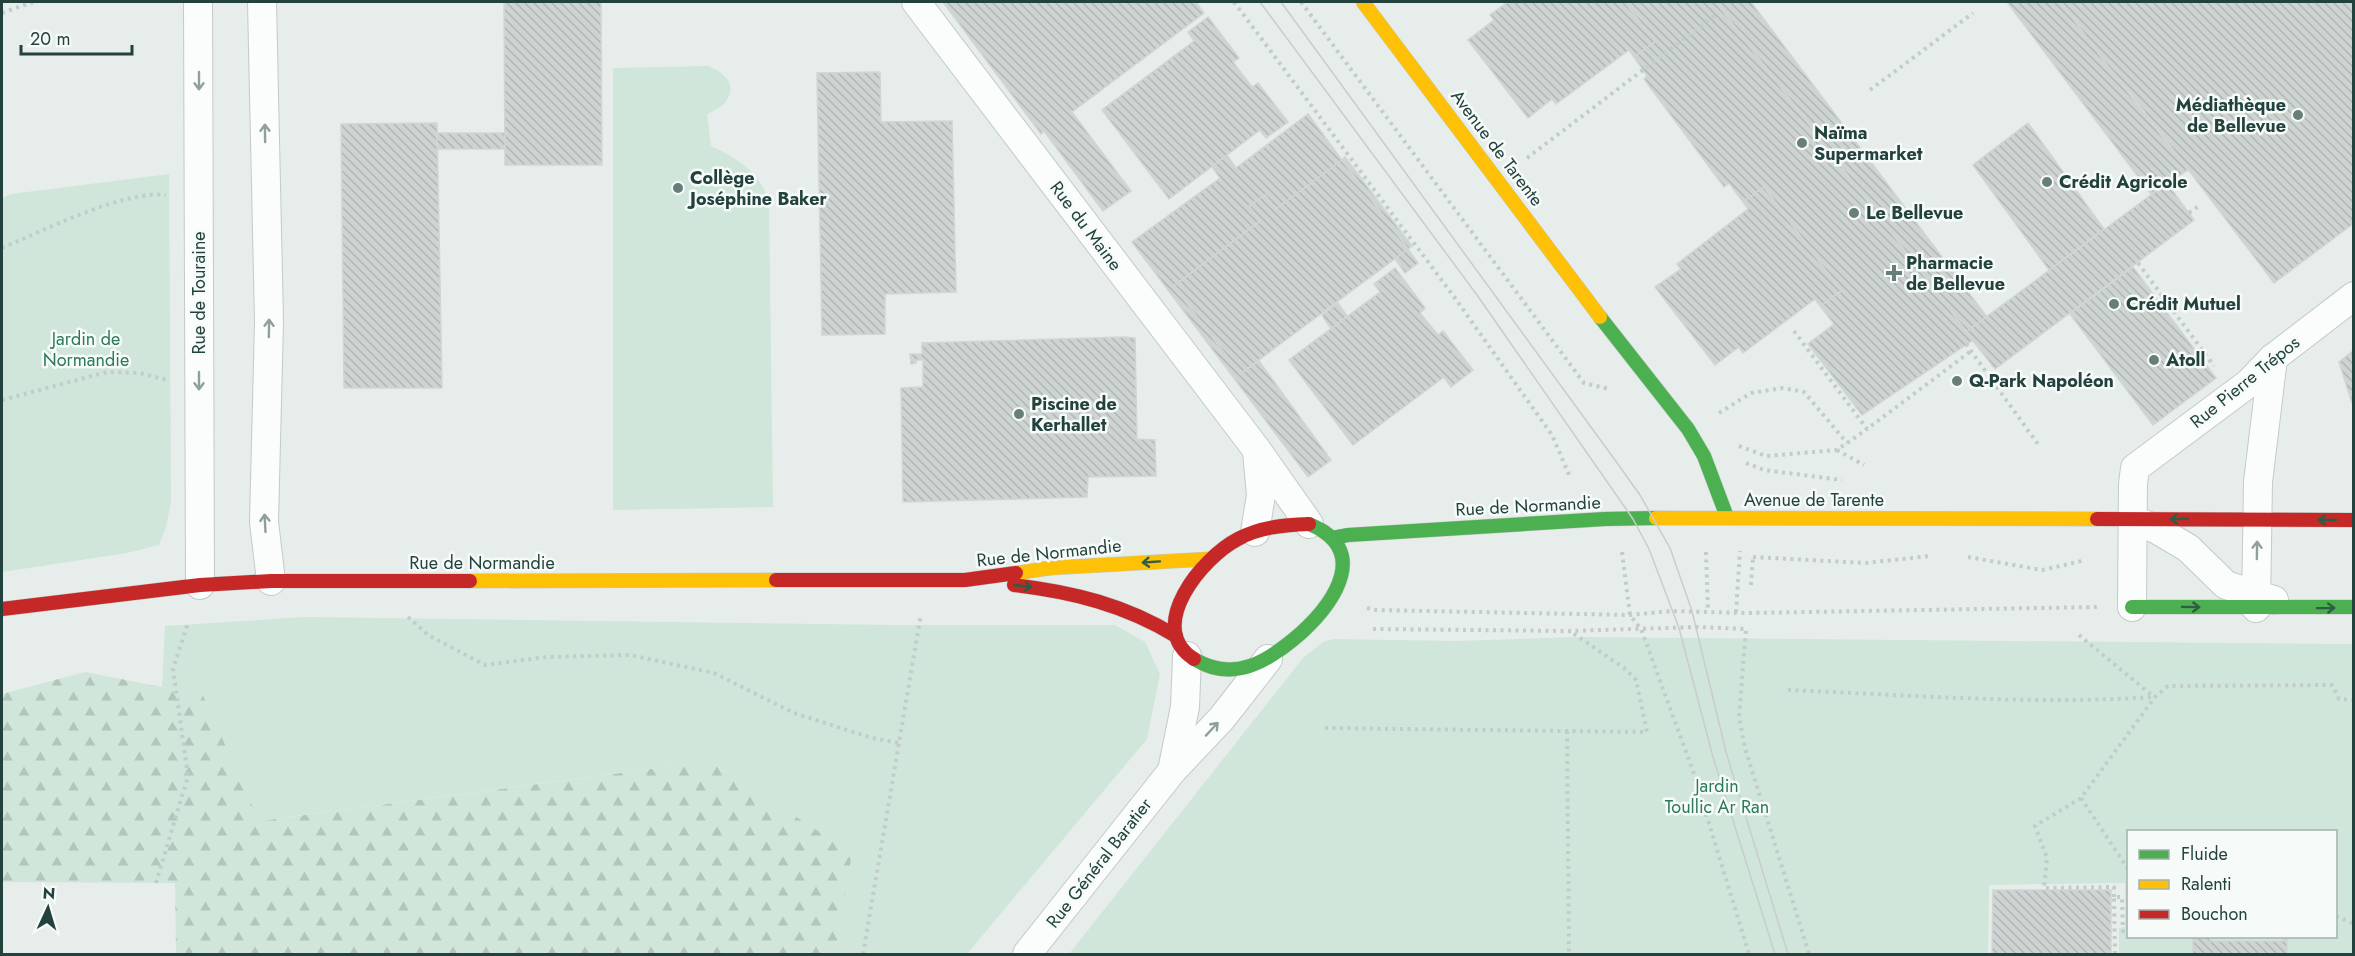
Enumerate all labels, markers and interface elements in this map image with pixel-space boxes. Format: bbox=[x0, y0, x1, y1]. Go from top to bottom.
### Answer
scale bar bbox=[21, 18, 132, 56]
text: 20 m bbox=[30, 26, 70, 52]
one-way arrow bbox=[193, 70, 204, 90]
street label: Avenue de Tarente bbox=[1445, 84, 1549, 212]
place label: Médiathèque de Bellevue bbox=[2176, 92, 2286, 139]
marker: Médiathèque de Bellevue bbox=[2291, 108, 2305, 122]
place label: Naïma Supermarket bbox=[1814, 120, 1923, 167]
one-way arrow bbox=[259, 124, 271, 144]
marker: Naïma Supermarket bbox=[1795, 136, 1809, 150]
place label: Collège Joséphine Baker bbox=[687, 165, 828, 212]
place label: Crédit Agricole bbox=[2059, 169, 2188, 195]
marker: Crédit Agricole bbox=[2040, 175, 2054, 189]
street label: Rue du Maine bbox=[1044, 176, 1128, 276]
marker: Collège Joséphine Baker bbox=[671, 181, 685, 195]
place label: Le Bellevue bbox=[1866, 200, 1963, 226]
marker: Le Bellevue bbox=[1847, 206, 1861, 220]
street label: Rue de Touraine bbox=[186, 231, 212, 355]
place label: Pharmacie de Bellevue bbox=[1906, 250, 2005, 297]
marker: Pharmacie de Bellevue bbox=[1887, 266, 1901, 280]
place label: Crédit Mutuel bbox=[2126, 291, 2241, 317]
marker: Crédit Mutuel bbox=[2107, 297, 2121, 311]
one-way arrow bbox=[263, 319, 275, 339]
park label: Jardin de Normandie bbox=[43, 326, 129, 373]
street label: Rue Pierre Trépos bbox=[2185, 330, 2305, 434]
place label: Atoll bbox=[2165, 347, 2205, 373]
marker: Atoll bbox=[2147, 353, 2161, 367]
place label: Q-Park Napoléon bbox=[1969, 368, 2114, 394]
one-way arrow bbox=[193, 370, 205, 390]
marker: Q-Park Napoléon bbox=[1950, 374, 1964, 388]
place label: Piscine de Kerhallet bbox=[1031, 391, 1117, 438]
marker: Piscine de Kerhallet bbox=[1012, 407, 1026, 421]
street label: Avenue de Tarente bbox=[1744, 487, 1884, 513]
street label: Rue de Normandie bbox=[1455, 489, 1601, 523]
one-way arrow bbox=[2170, 513, 2190, 524]
one-way arrow bbox=[259, 514, 270, 533]
one-way arrow bbox=[2318, 514, 2338, 526]
street label: Rue de Normandie bbox=[975, 532, 1123, 574]
one-way arrow bbox=[2251, 540, 2263, 560]
street label: Rue de Normandie bbox=[409, 550, 555, 576]
one-way arrow bbox=[1142, 557, 1162, 568]
one-way arrow bbox=[1012, 581, 1032, 592]
one-way arrow bbox=[2180, 601, 2200, 613]
one-way arrow bbox=[2315, 602, 2335, 613]
one-way arrow bbox=[1204, 722, 1218, 737]
park label: Jardin Toullic Ar Ran bbox=[1665, 773, 1769, 820]
street label: Rue Général Baratier bbox=[1040, 792, 1159, 933]
legend bbox=[2127, 830, 2337, 938]
text: Fluide bbox=[2181, 841, 2228, 867]
text: Ralenti bbox=[2181, 871, 2232, 897]
north arrow bbox=[18, 878, 78, 938]
text: N bbox=[42, 882, 56, 905]
text: Bouchon bbox=[2181, 901, 2248, 927]

